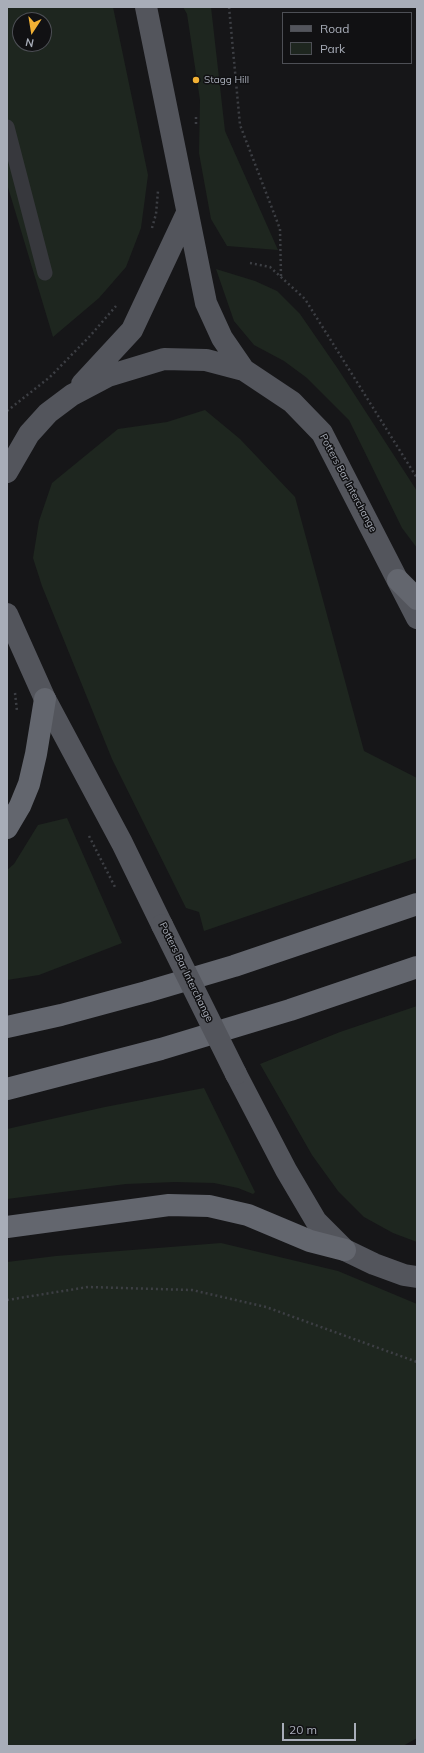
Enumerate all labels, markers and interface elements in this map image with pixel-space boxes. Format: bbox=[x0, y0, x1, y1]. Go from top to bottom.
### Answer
north arrow bbox=[12, 12, 52, 52]
legend bbox=[282, 12, 412, 64]
text: Road bbox=[320, 21, 349, 36]
text: N bbox=[24, 35, 35, 50]
text: Park bbox=[320, 41, 345, 56]
place label: Stagg Hill bbox=[204, 74, 249, 86]
marker: Stagg Hill bbox=[191, 75, 201, 85]
street label: Potters Bar Interchange bbox=[317, 432, 379, 534]
street label: Potters Bar Interchange bbox=[157, 920, 215, 1024]
scale bar bbox=[284, 1715, 358, 1741]
text: 20 m bbox=[289, 1722, 317, 1737]

